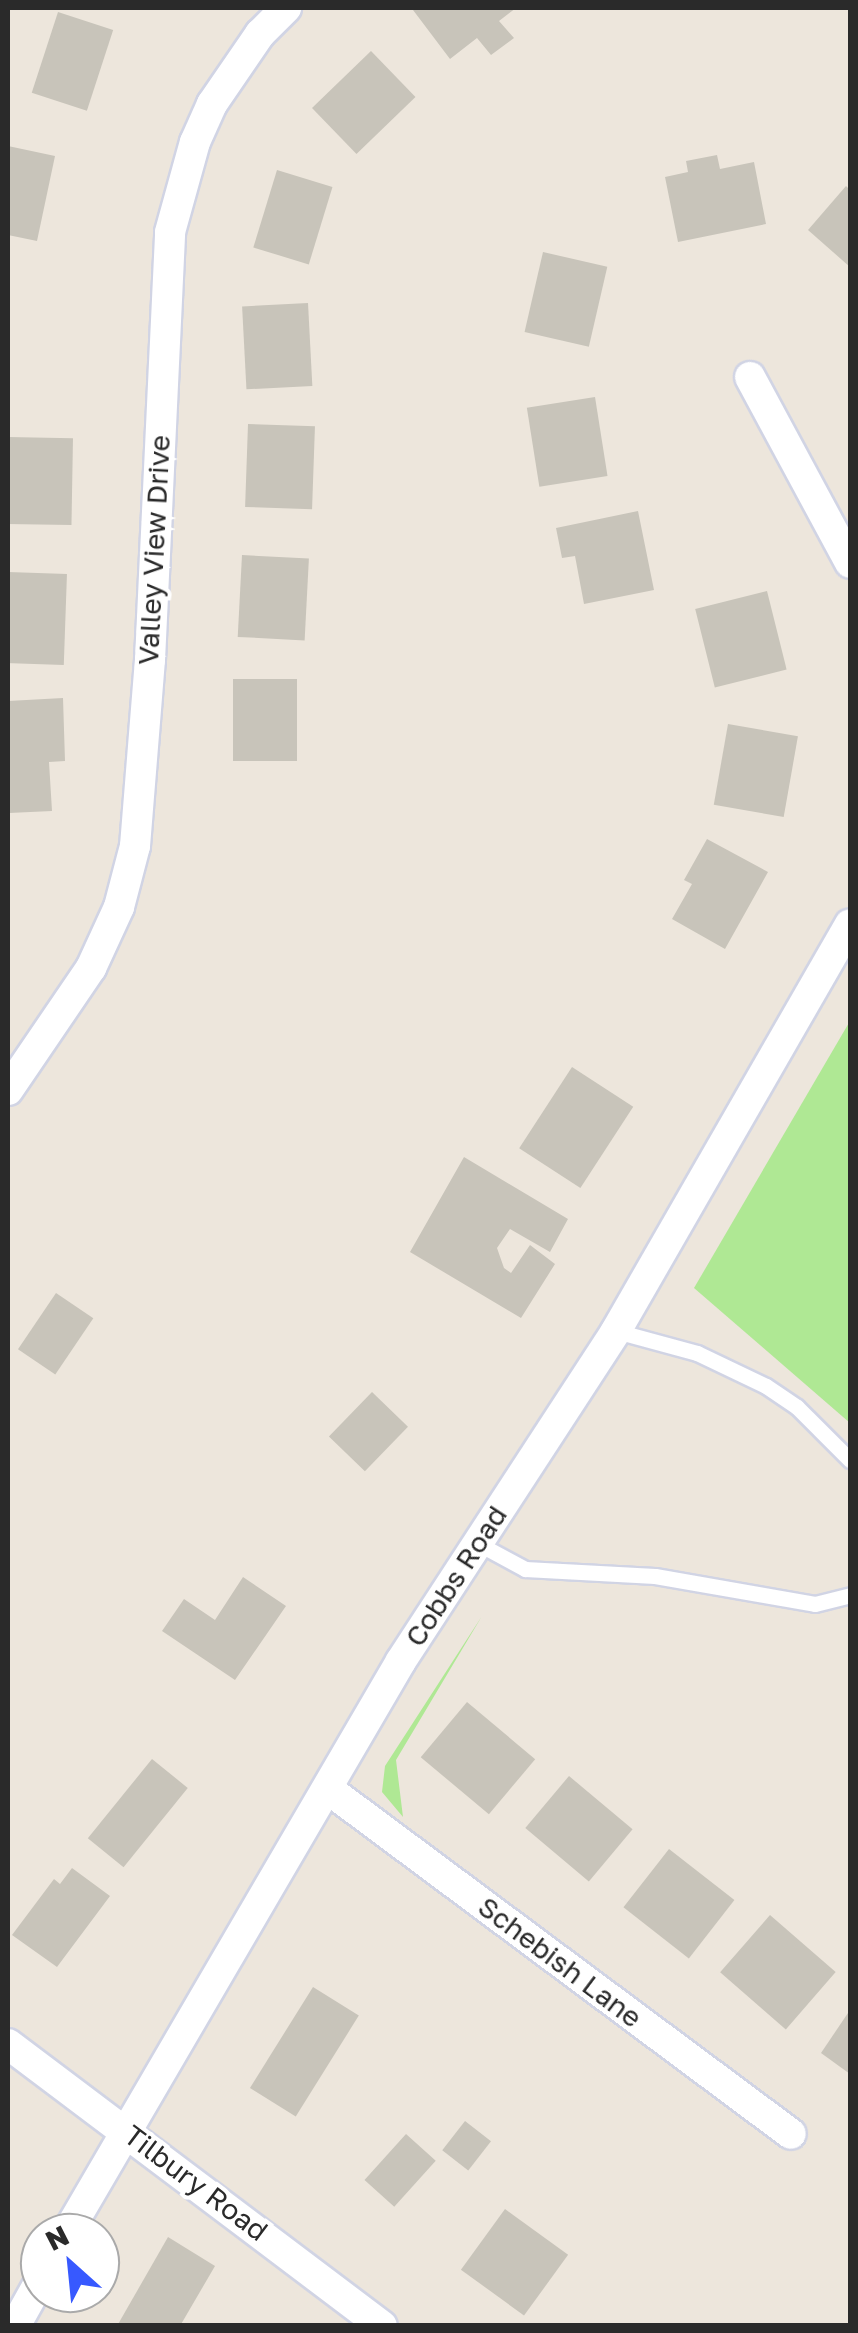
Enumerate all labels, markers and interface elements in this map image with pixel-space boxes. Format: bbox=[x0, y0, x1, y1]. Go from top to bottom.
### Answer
street label: Valley View Drive bbox=[131, 434, 177, 666]
street label: Cobbs Road bbox=[398, 1499, 514, 1653]
street label: Schebish Lane bbox=[472, 1890, 648, 2034]
street label: Tilbury Road bbox=[118, 2118, 274, 2248]
north arrow bbox=[20, 2213, 120, 2313]
text: N bbox=[40, 2218, 74, 2257]

